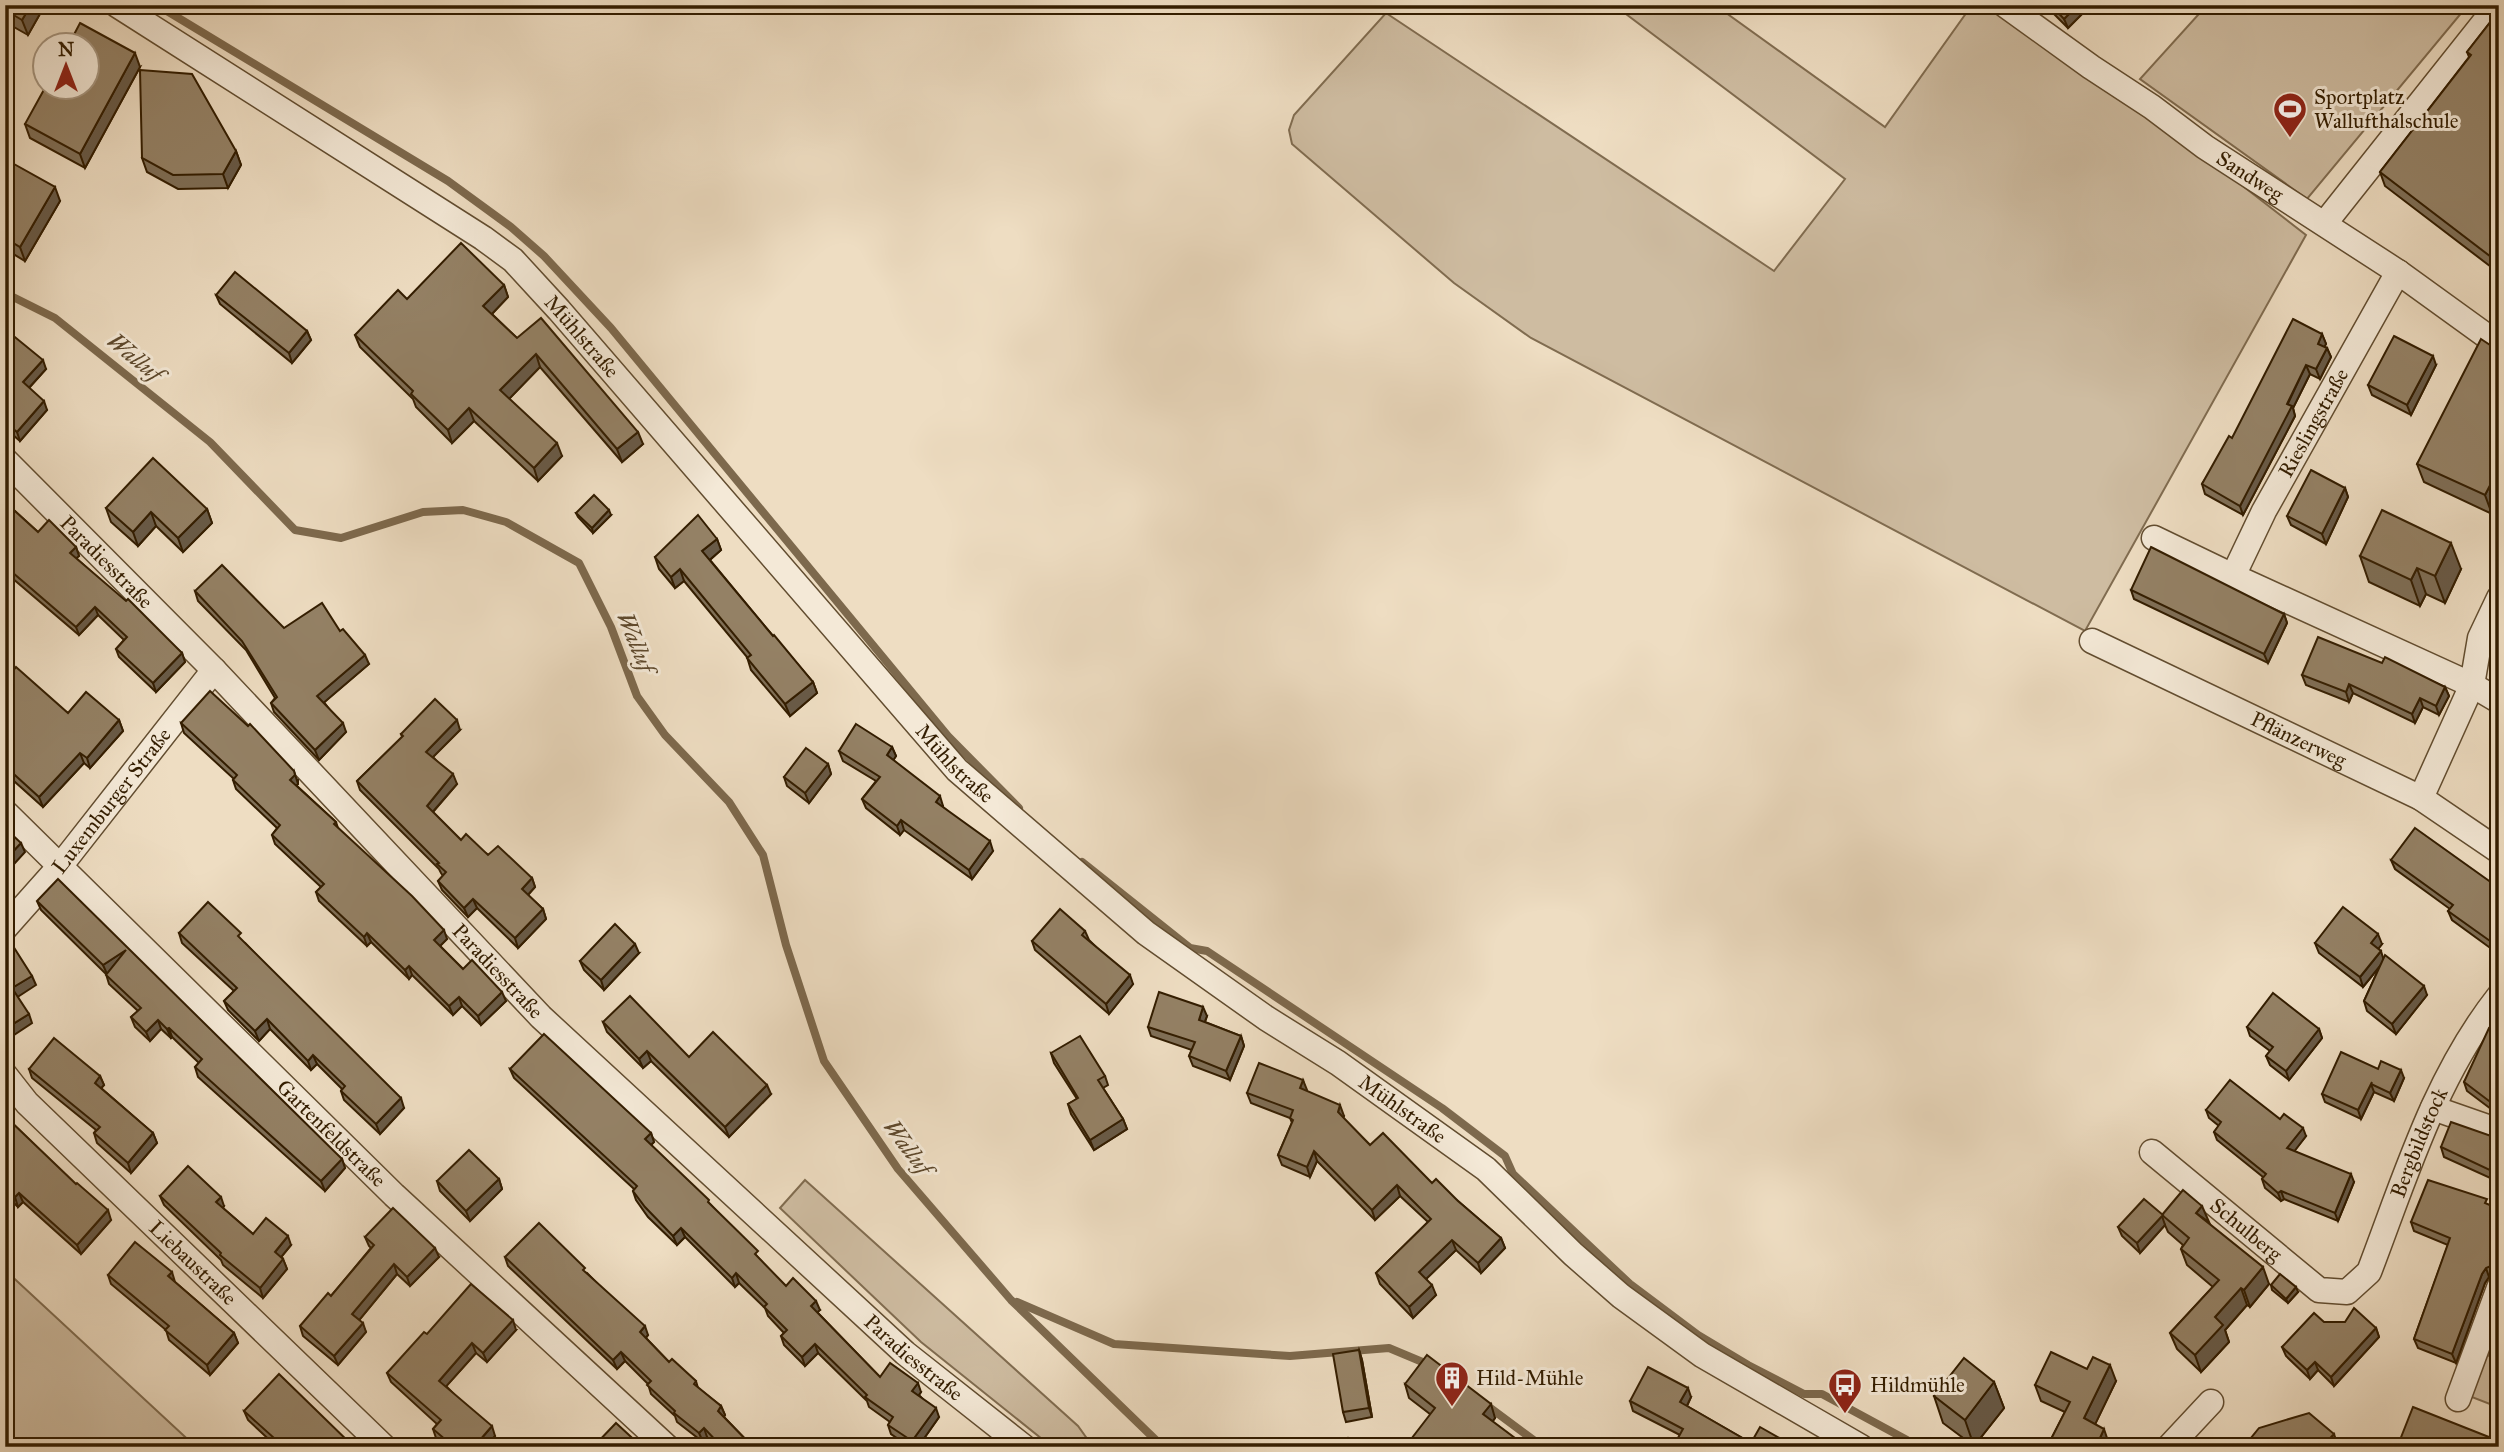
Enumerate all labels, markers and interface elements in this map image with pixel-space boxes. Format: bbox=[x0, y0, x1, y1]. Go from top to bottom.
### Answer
north arrow bbox=[32, 32, 102, 102]
text: N bbox=[58, 38, 74, 61]
place label: Sportplatz Wallufthalschule bbox=[2314, 84, 2459, 134]
sports icon: Sportplatz Wallufthalschule bbox=[2271, 90, 2309, 139]
street label: Sandweg bbox=[2212, 145, 2289, 208]
street label: Mühlstraße bbox=[539, 290, 625, 384]
water label: Walluf bbox=[102, 326, 173, 392]
street label: Rieslingstraße bbox=[2272, 364, 2354, 482]
street label: Paradiesstraße bbox=[55, 510, 159, 614]
water label: Walluf bbox=[611, 608, 663, 682]
street label: Pflänzerweg bbox=[2247, 706, 2351, 774]
street label: Mühlstraße bbox=[910, 718, 999, 809]
street label: Luxemburger Straße bbox=[46, 722, 177, 879]
street label: Paradiesstraße bbox=[447, 918, 549, 1024]
street label: Mühlstraße bbox=[1354, 1069, 1451, 1149]
street label: Gartenfeldstraße bbox=[271, 1074, 392, 1193]
street label: Bergbildstock bbox=[2385, 1083, 2454, 1201]
water label: Walluf bbox=[878, 1114, 942, 1186]
street label: Schulberg bbox=[2205, 1192, 2288, 1267]
street label: Liebaustraße bbox=[144, 1215, 242, 1311]
street label: Paradiesstraße bbox=[859, 1309, 968, 1407]
building icon: Hild-Mühle bbox=[1433, 1359, 1471, 1408]
place label: Hild-Mühle bbox=[1476, 1365, 1584, 1391]
bus stop icon: Hildmühle bbox=[1826, 1366, 1864, 1415]
place label: Hildmühle bbox=[1870, 1372, 1965, 1398]

